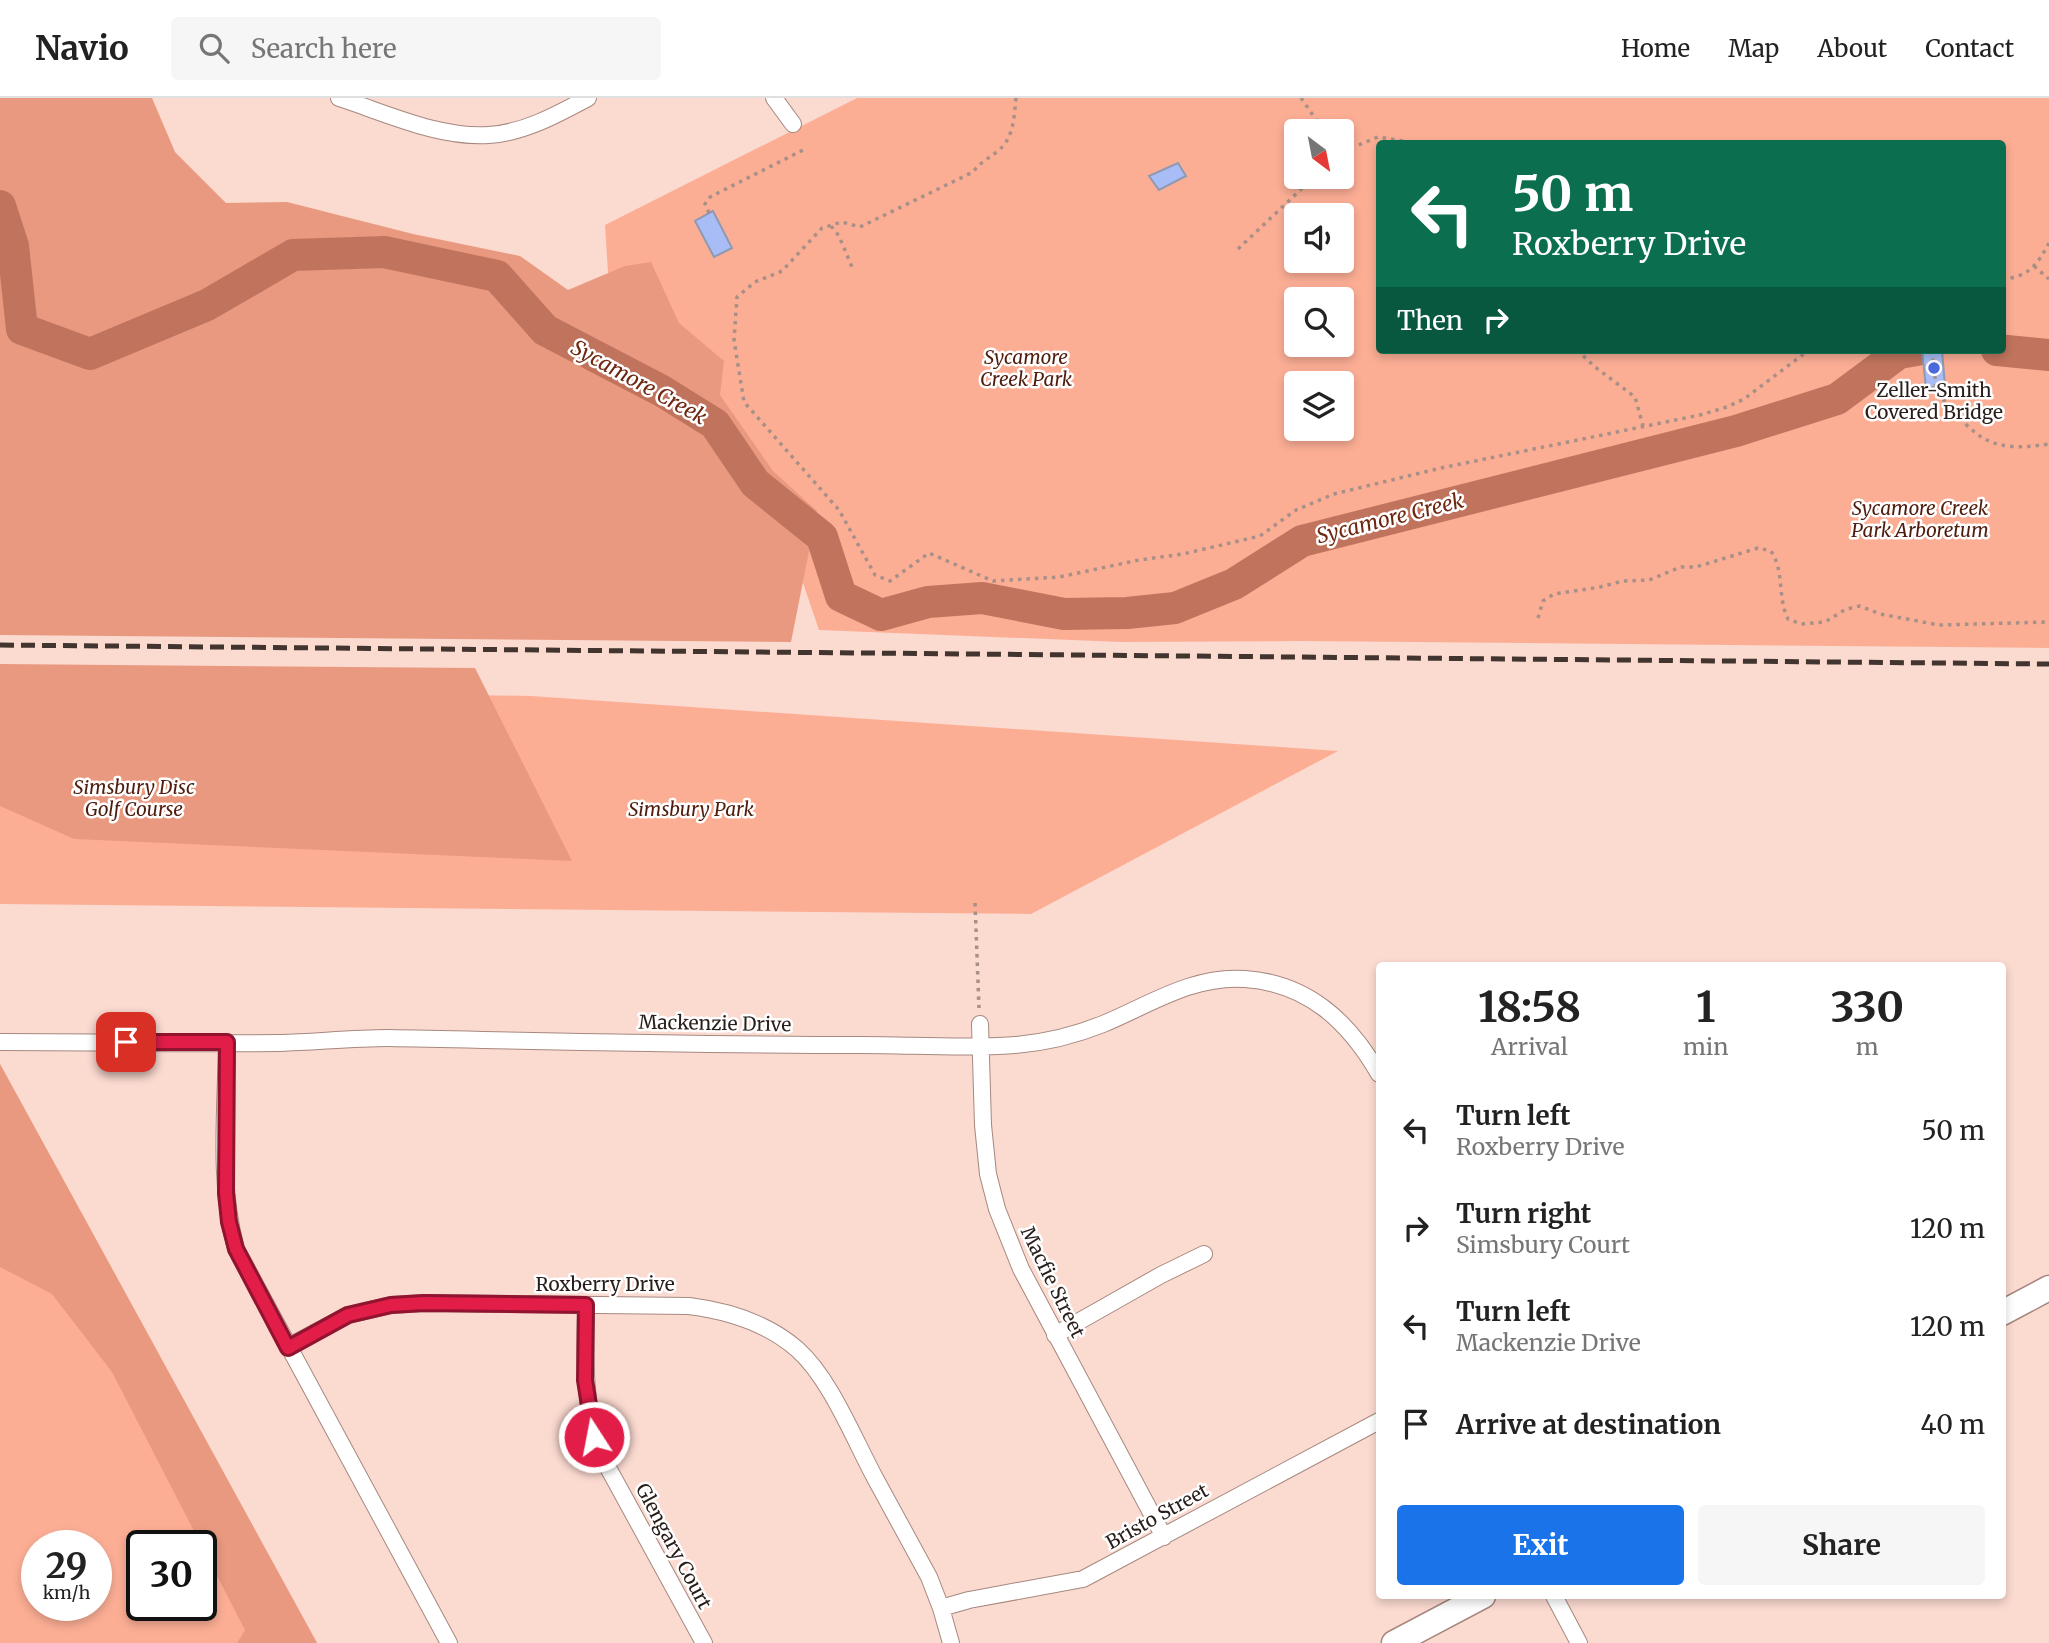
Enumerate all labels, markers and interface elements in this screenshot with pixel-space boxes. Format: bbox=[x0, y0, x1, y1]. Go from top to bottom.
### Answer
search box bbox=[171, 17, 661, 80]
text: Navio bbox=[35, 28, 129, 69]
icon: search bbox=[195, 29, 233, 67]
text: Search here bbox=[251, 32, 396, 65]
text: Home bbox=[1621, 33, 1690, 64]
text: Map bbox=[1728, 33, 1779, 64]
text: About bbox=[1817, 33, 1887, 64]
text: Contact bbox=[1925, 33, 2014, 64]
north arrow bbox=[1284, 119, 1354, 189]
map controls bbox=[1284, 119, 1354, 441]
text: 50 m bbox=[1512, 163, 1633, 224]
icon: left bbox=[1397, 168, 1488, 259]
button: sound bbox=[1284, 203, 1354, 273]
text: Roxberry Drive bbox=[1512, 224, 1746, 264]
button: search bbox=[1284, 287, 1354, 357]
icon: right bbox=[1477, 301, 1515, 339]
text: Then bbox=[1397, 304, 1463, 337]
water label: Sycamore Creek bbox=[567, 334, 712, 431]
park label: Sycamore Creek Park bbox=[980, 345, 1073, 391]
marker: Zeller-Smith Covered Bridge bbox=[1926, 360, 1942, 376]
button: layers bbox=[1284, 371, 1354, 441]
place label: Zeller-Smith Covered Bridge bbox=[1865, 378, 2003, 424]
water label: Sycamore Creek bbox=[1314, 487, 1467, 549]
park label: Sycamore Creek Park Arboretum bbox=[1851, 496, 1989, 542]
park label: Simsbury Disc Golf Course bbox=[73, 775, 195, 821]
park label: Simsbury Park bbox=[628, 797, 754, 821]
text: 18:58 bbox=[1478, 981, 1581, 1033]
text: 1 bbox=[1696, 981, 1715, 1033]
text: 330 bbox=[1830, 981, 1904, 1033]
street label: Mackenzie Drive bbox=[638, 1010, 792, 1036]
pin bbox=[96, 1012, 156, 1072]
icon: arrive bbox=[107, 1023, 145, 1061]
text: Arrival bbox=[1491, 1032, 1568, 1061]
text: min bbox=[1683, 1032, 1729, 1061]
text: m bbox=[1856, 1032, 1879, 1061]
text: Turn left bbox=[1456, 1099, 1570, 1132]
icon: left bbox=[1397, 1111, 1435, 1149]
text: 50 m bbox=[1921, 1114, 1985, 1147]
text: Roxberry Drive bbox=[1456, 1132, 1624, 1161]
text: Turn right bbox=[1456, 1197, 1591, 1230]
icon: right bbox=[1397, 1209, 1435, 1247]
text: 120 m bbox=[1910, 1212, 1985, 1245]
street label: Macfie Street bbox=[1016, 1222, 1091, 1342]
text: Simsbury Court bbox=[1456, 1230, 1630, 1259]
street label: Roxberry Drive bbox=[535, 1272, 675, 1296]
text: Turn left bbox=[1456, 1295, 1570, 1328]
icon: left bbox=[1397, 1307, 1435, 1345]
text: 120 m bbox=[1910, 1310, 1985, 1343]
text: Mackenzie Drive bbox=[1456, 1328, 1641, 1357]
position arrow bbox=[557, 1400, 631, 1474]
icon: arrive bbox=[1397, 1405, 1435, 1443]
text: Arrive at destination bbox=[1456, 1408, 1721, 1441]
text: 40 m bbox=[1921, 1408, 1985, 1441]
street label: Bristo Street bbox=[1101, 1478, 1213, 1554]
street label: Glengary Court bbox=[631, 1479, 717, 1614]
button: Exit bbox=[1397, 1505, 1684, 1585]
button: Share bbox=[1698, 1505, 1985, 1585]
speed limit sign: 30 bbox=[126, 1530, 217, 1621]
text: 29 bbox=[46, 1544, 87, 1588]
text: km/h bbox=[43, 1581, 90, 1604]

